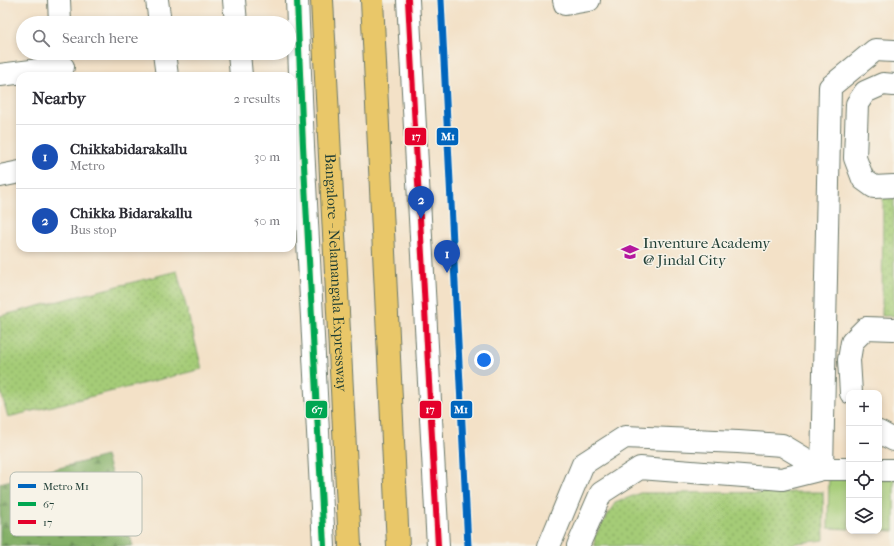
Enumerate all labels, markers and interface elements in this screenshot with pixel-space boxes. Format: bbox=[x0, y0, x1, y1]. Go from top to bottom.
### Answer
search box bbox=[16, 16, 296, 60]
icon: search bbox=[30, 27, 52, 49]
text: Search here bbox=[62, 29, 138, 47]
text: Nearby bbox=[32, 88, 86, 108]
text: 2 results bbox=[234, 91, 280, 106]
line badge: 17 bbox=[404, 127, 427, 146]
line badge: M1 bbox=[436, 127, 459, 146]
text: 17 bbox=[411, 130, 421, 143]
text: M1 bbox=[440, 130, 455, 143]
text: Chikkabidarakallu bbox=[70, 140, 187, 158]
text: 1 bbox=[43, 149, 47, 164]
text: 30 m bbox=[254, 149, 280, 164]
street label: Bangalore - Nelamangala Expressway bbox=[321, 153, 351, 393]
text: Metro bbox=[70, 158, 105, 173]
pin: 2 bbox=[408, 186, 434, 219]
text: Chikka Bidarakallu bbox=[70, 204, 192, 222]
text: 2 bbox=[42, 213, 48, 228]
text: 50 m bbox=[254, 213, 280, 228]
text: Bus stop bbox=[70, 222, 116, 237]
place label: Inventure Academy @ Jindal City bbox=[643, 234, 771, 269]
pin: 1 bbox=[434, 240, 460, 273]
school or university icon: Inventure Academy @ Jindal City bbox=[620, 242, 640, 262]
your location bbox=[474, 350, 494, 370]
map controls bbox=[846, 390, 882, 534]
button: + bbox=[846, 390, 882, 426]
line badge: 67 bbox=[305, 400, 328, 419]
line badge: 17 bbox=[419, 400, 442, 419]
line badge: M1 bbox=[450, 400, 473, 419]
text: 67 bbox=[311, 403, 323, 416]
text: 17 bbox=[425, 403, 435, 416]
text: M1 bbox=[453, 403, 468, 416]
button: − bbox=[846, 426, 882, 462]
button: locate bbox=[846, 462, 882, 498]
legend bbox=[10, 472, 142, 536]
text: Metro M1 bbox=[43, 480, 89, 493]
text: 67 bbox=[43, 498, 54, 511]
button: layers bbox=[846, 498, 882, 534]
text: 17 bbox=[43, 516, 52, 529]

